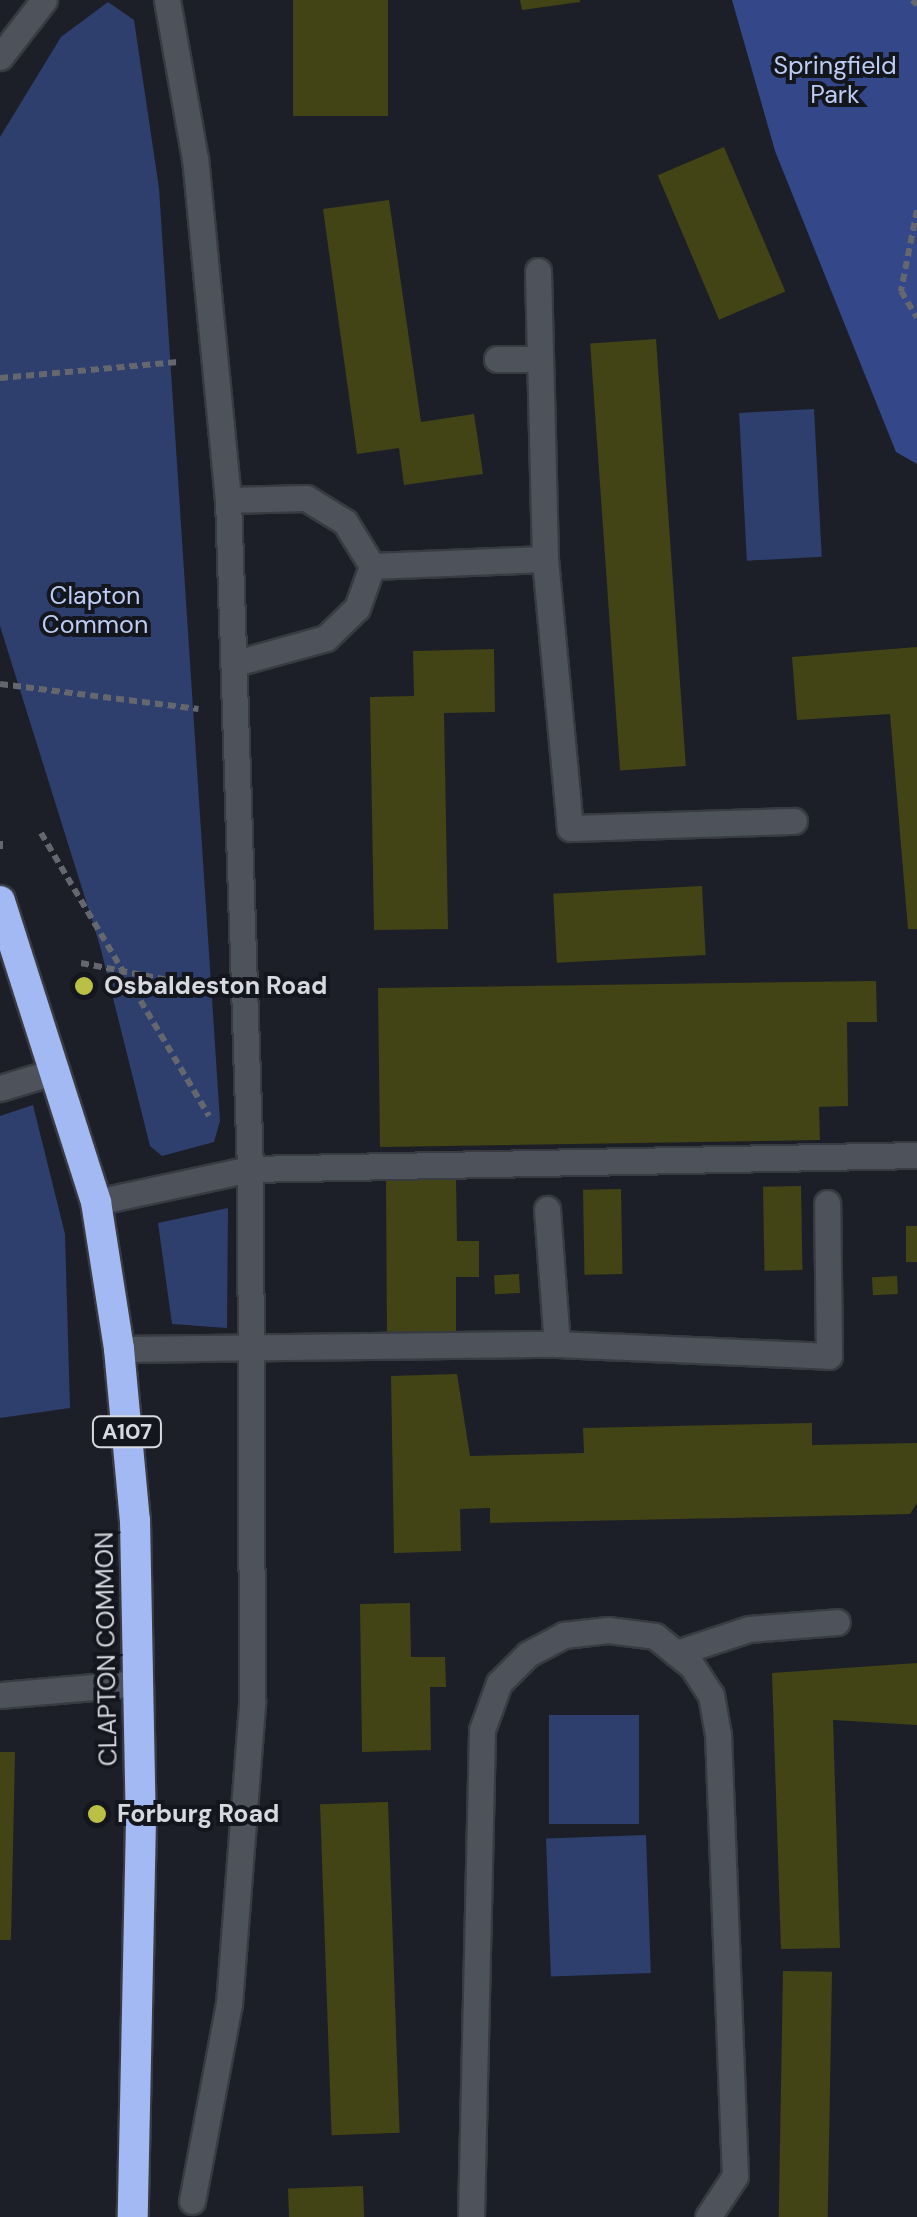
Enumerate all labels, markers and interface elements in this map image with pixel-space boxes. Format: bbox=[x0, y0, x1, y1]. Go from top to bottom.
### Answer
park label: Springfield Park bbox=[773, 52, 897, 111]
park label: Clapton Common bbox=[42, 582, 148, 641]
place label: Osbaldeston Road bbox=[104, 971, 327, 1001]
marker: Osbaldeston Road bbox=[73, 975, 95, 997]
road number: A107 bbox=[90, 1415, 164, 1449]
street label: CLAPTON COMMON bbox=[90, 1531, 124, 1767]
place label: Forburg Road bbox=[117, 1799, 279, 1829]
marker: Forburg Road bbox=[86, 1803, 108, 1825]

